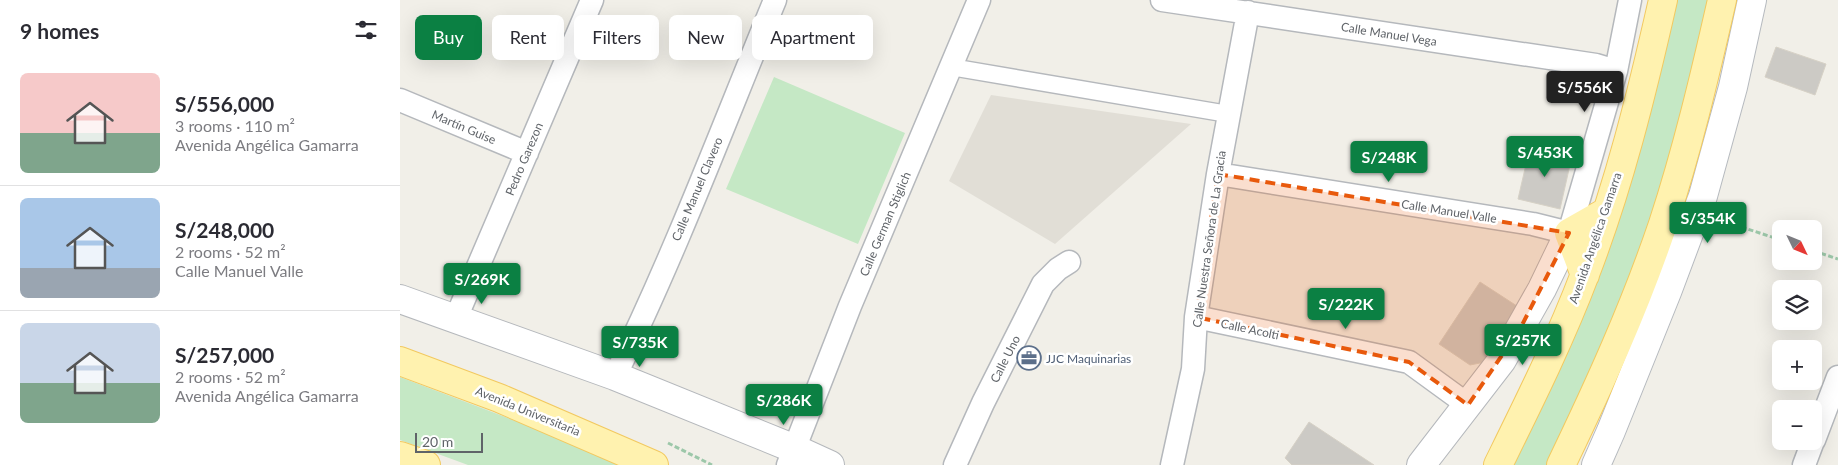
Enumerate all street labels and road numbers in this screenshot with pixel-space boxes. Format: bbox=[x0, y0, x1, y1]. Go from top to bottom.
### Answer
street label: Calle Manuel Vega bbox=[1340, 19, 1438, 49]
street label: Martín Guise bbox=[430, 107, 498, 147]
street label: Pedro Garezon bbox=[502, 120, 546, 198]
street label: Calle Manuel Clavero bbox=[668, 135, 726, 243]
street label: Calle Nuestra Señora de La Gracia bbox=[1189, 150, 1229, 328]
street label: Calle German Stiglich bbox=[856, 169, 914, 279]
street label: Avenida Angélica Gamarra bbox=[1565, 170, 1625, 306]
street label: Calle Manuel Valle bbox=[1400, 196, 1498, 226]
street label: Calle Acolti bbox=[1219, 316, 1281, 342]
street label: Calle Uno bbox=[987, 333, 1023, 385]
street label: Avenida Universitaria bbox=[473, 383, 583, 439]

